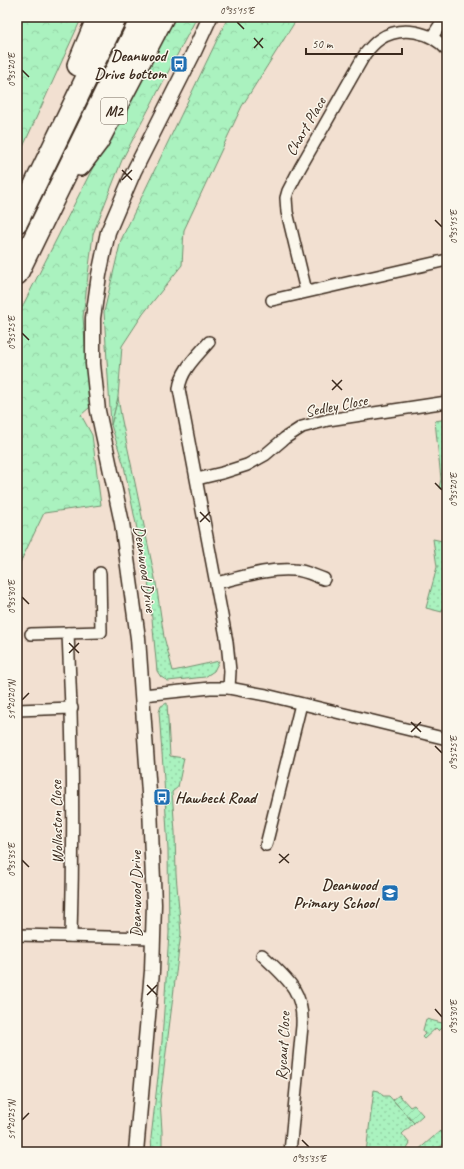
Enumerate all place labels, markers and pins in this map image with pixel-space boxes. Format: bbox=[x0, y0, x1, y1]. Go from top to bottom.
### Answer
place label: Deanwood Drive bottom bbox=[95, 46, 169, 84]
bus stop icon: Deanwood Drive bottom bbox=[169, 54, 189, 74]
bus stop icon: Hawbeck Road bbox=[152, 787, 172, 807]
place label: Hawbeck Road bbox=[175, 788, 258, 808]
place label: Deanwood Primary School bbox=[294, 875, 380, 913]
school or university icon: Deanwood Primary School bbox=[380, 883, 400, 903]

